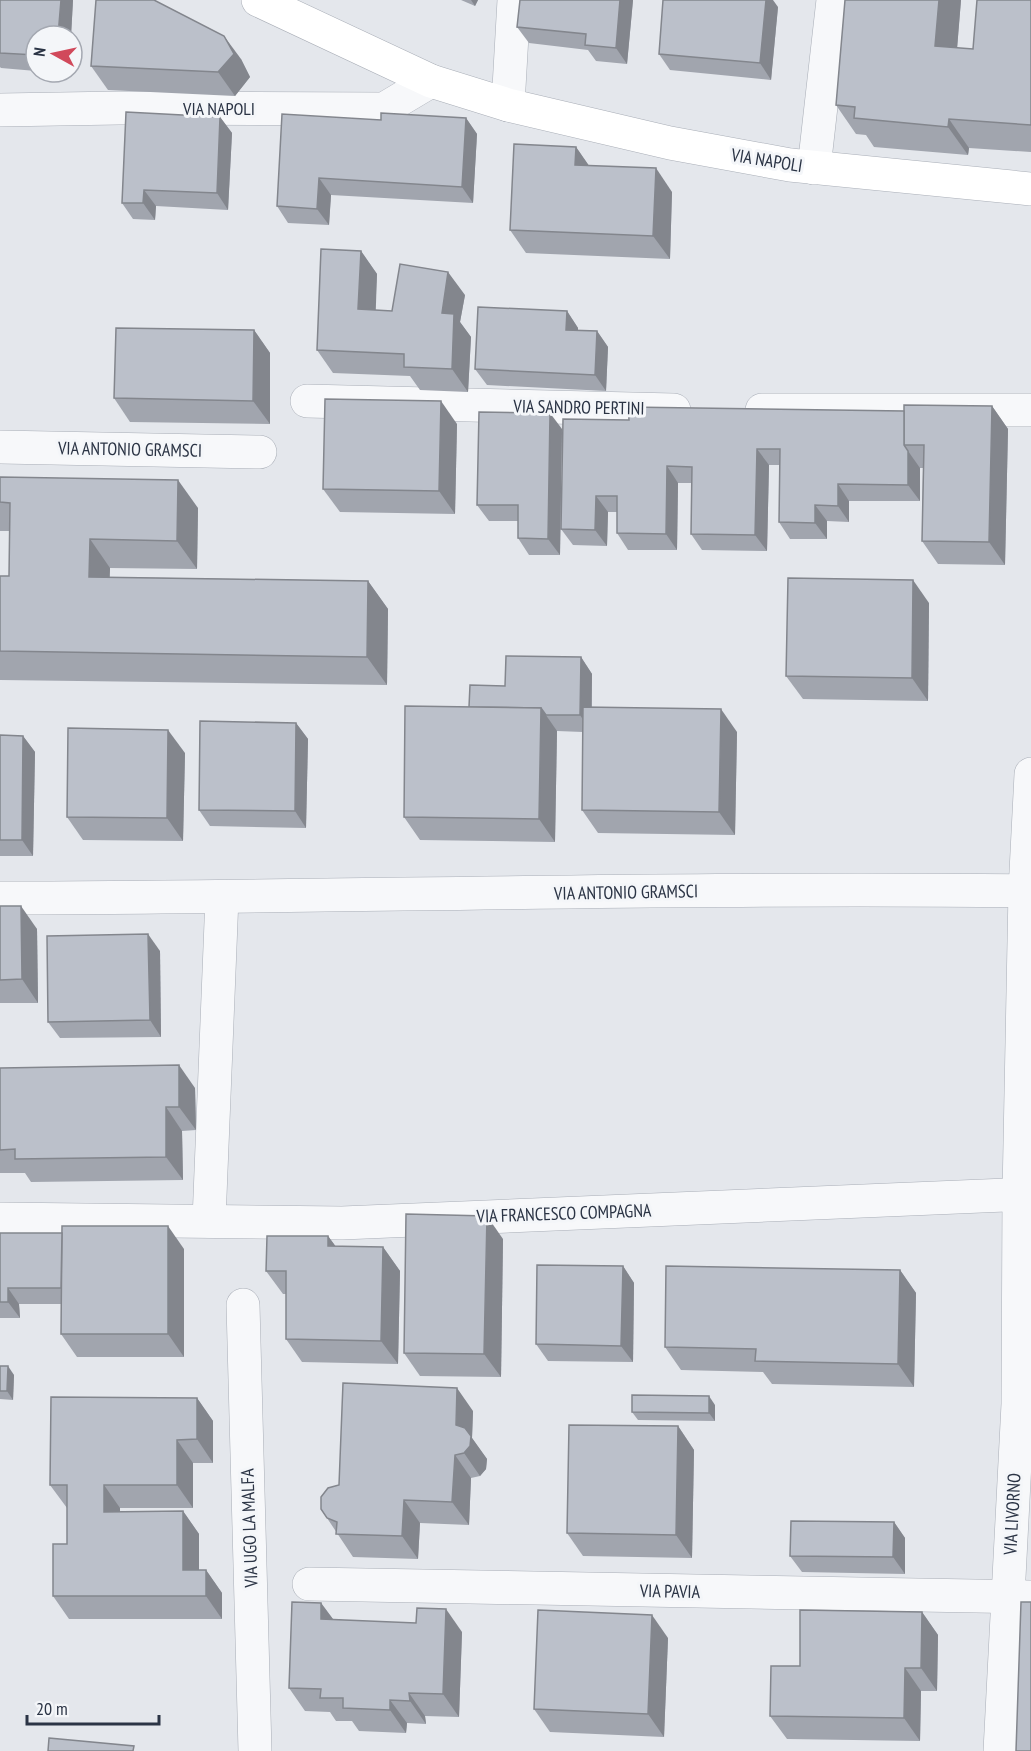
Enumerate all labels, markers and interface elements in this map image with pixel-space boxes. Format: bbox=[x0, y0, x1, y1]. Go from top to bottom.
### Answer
north arrow bbox=[24, 24, 84, 84]
text: N bbox=[29, 46, 50, 58]
street label: VIA NAPOLI bbox=[182, 97, 255, 120]
street label: VIA NAPOLI bbox=[729, 143, 804, 177]
street label: VIA SANDRO PERTINI bbox=[512, 394, 645, 420]
street label: VIA ANTONIO GRAMSCI bbox=[57, 436, 202, 462]
street label: VIA ANTONIO GRAMSCI bbox=[553, 879, 698, 905]
street label: VIA FRANCESCO COMPAGNA bbox=[475, 1198, 652, 1228]
street label: VIA UGO LA MALFA bbox=[235, 1468, 263, 1589]
street label: VIA LIVORNO bbox=[998, 1472, 1026, 1557]
street label: VIA PAVIA bbox=[639, 1579, 701, 1603]
scale bar bbox=[27, 1688, 159, 1726]
text: 20 m bbox=[36, 1697, 68, 1720]

